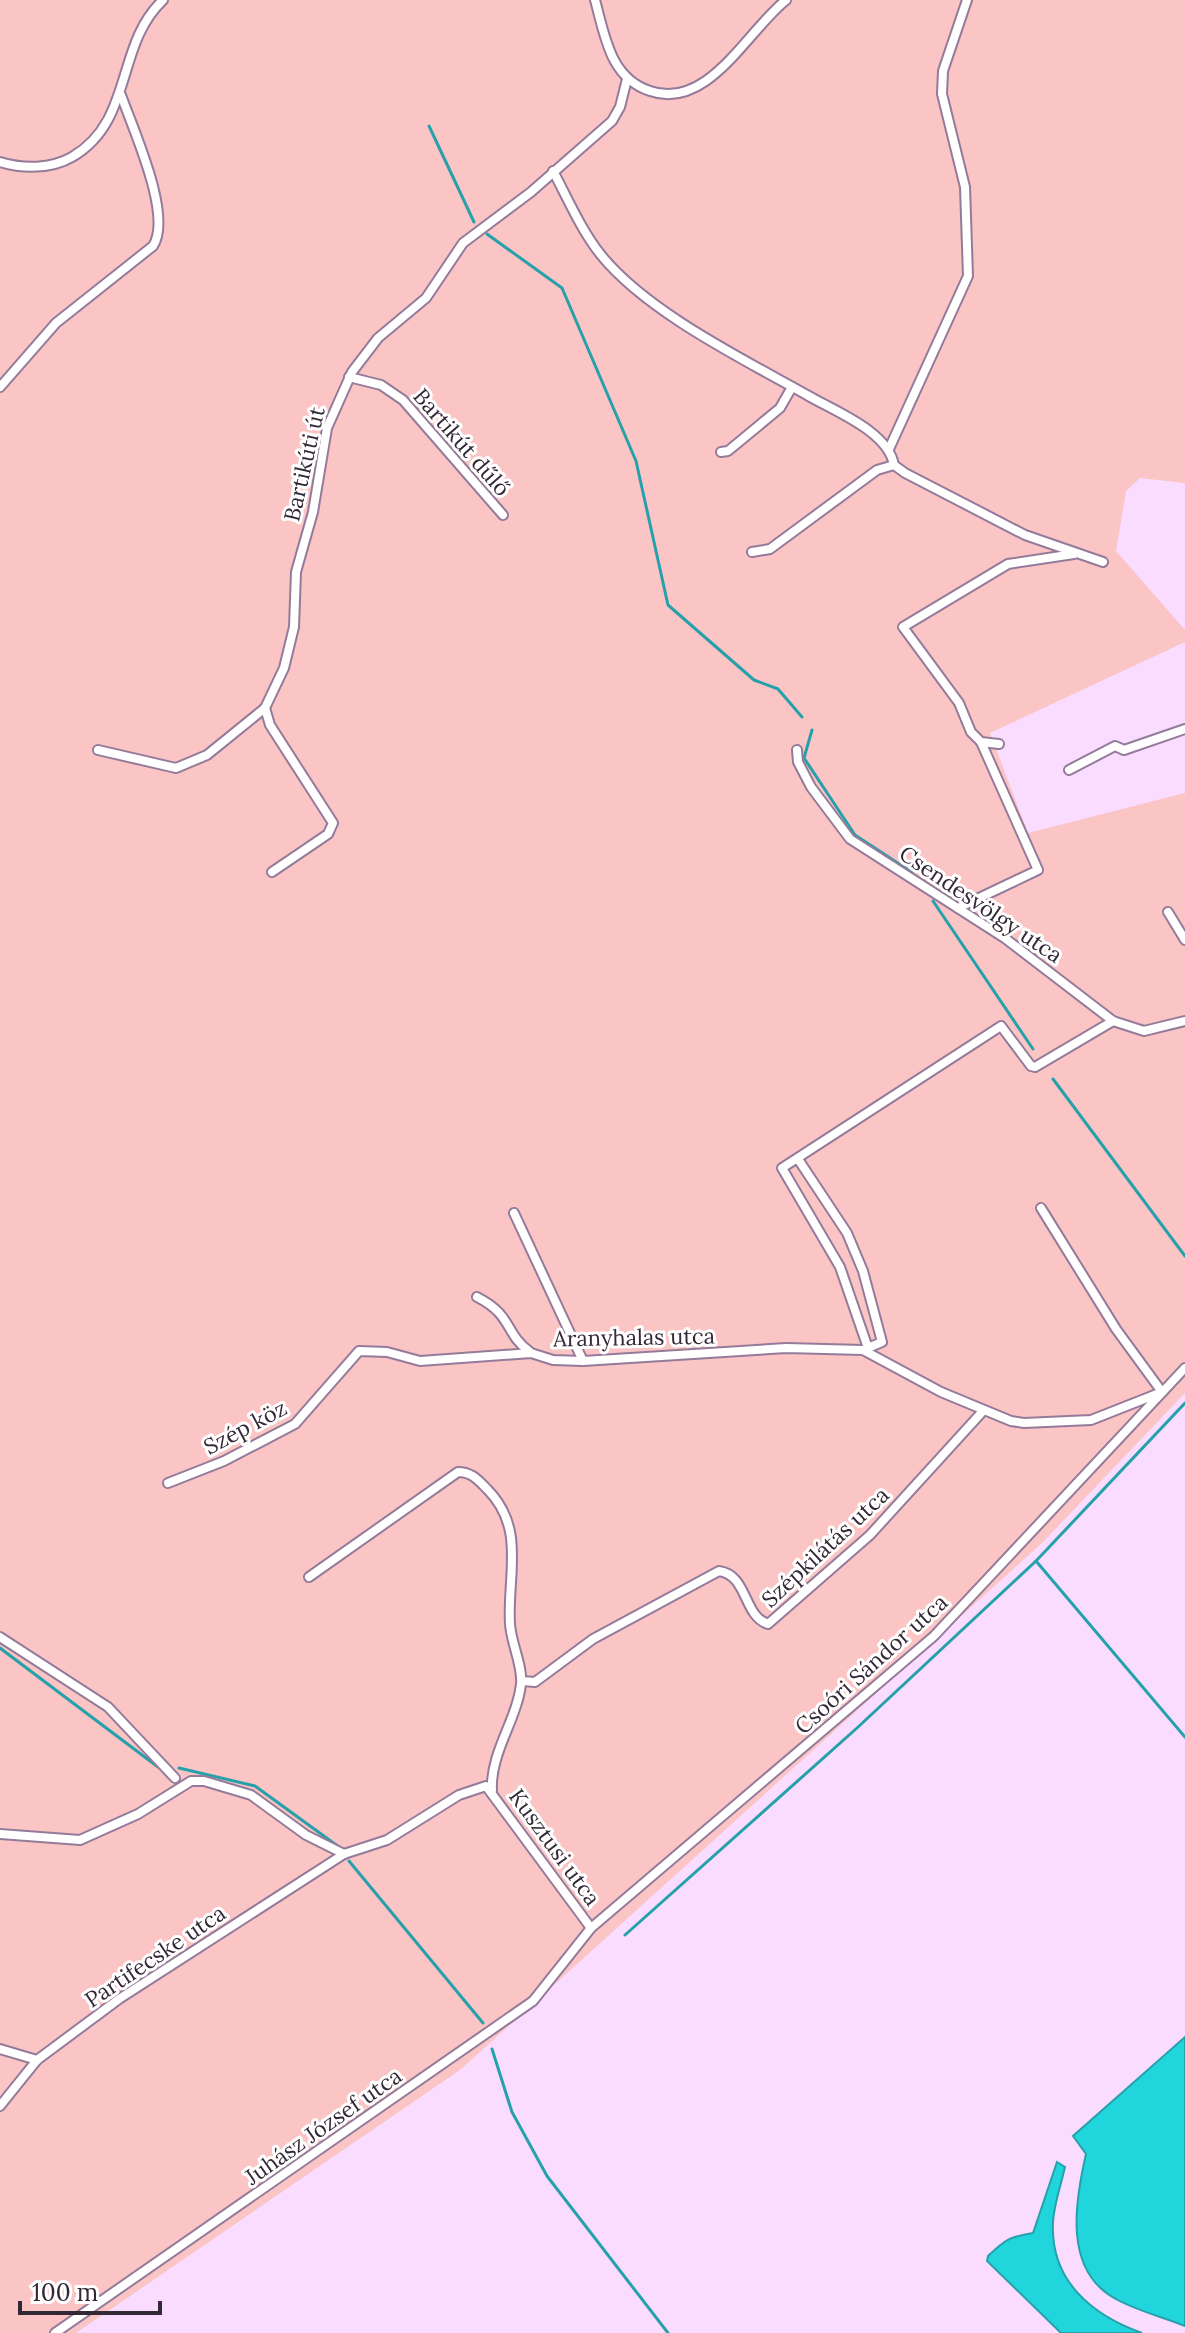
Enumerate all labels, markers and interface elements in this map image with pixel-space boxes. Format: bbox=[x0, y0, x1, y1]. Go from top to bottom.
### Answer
street label: Bartikút dűlő bbox=[408, 382, 516, 502]
street label: Bartikúti út bbox=[277, 404, 331, 524]
street label: Csendesvölgy utca bbox=[894, 839, 1068, 969]
street label: Aranyhalas utca bbox=[552, 1322, 715, 1352]
street label: Szép köz bbox=[199, 1393, 291, 1461]
street label: Szépkilátás utca bbox=[755, 1481, 895, 1613]
street label: Csoóri Sándor utca bbox=[789, 1588, 953, 1740]
street label: Kusztusi utca bbox=[503, 1783, 607, 1911]
street label: Partifecske utca bbox=[79, 1899, 231, 2013]
street label: Juhász József utca bbox=[238, 2061, 407, 2191]
scale bar bbox=[20, 2265, 160, 2315]
text: 100 m bbox=[32, 2277, 98, 2308]

